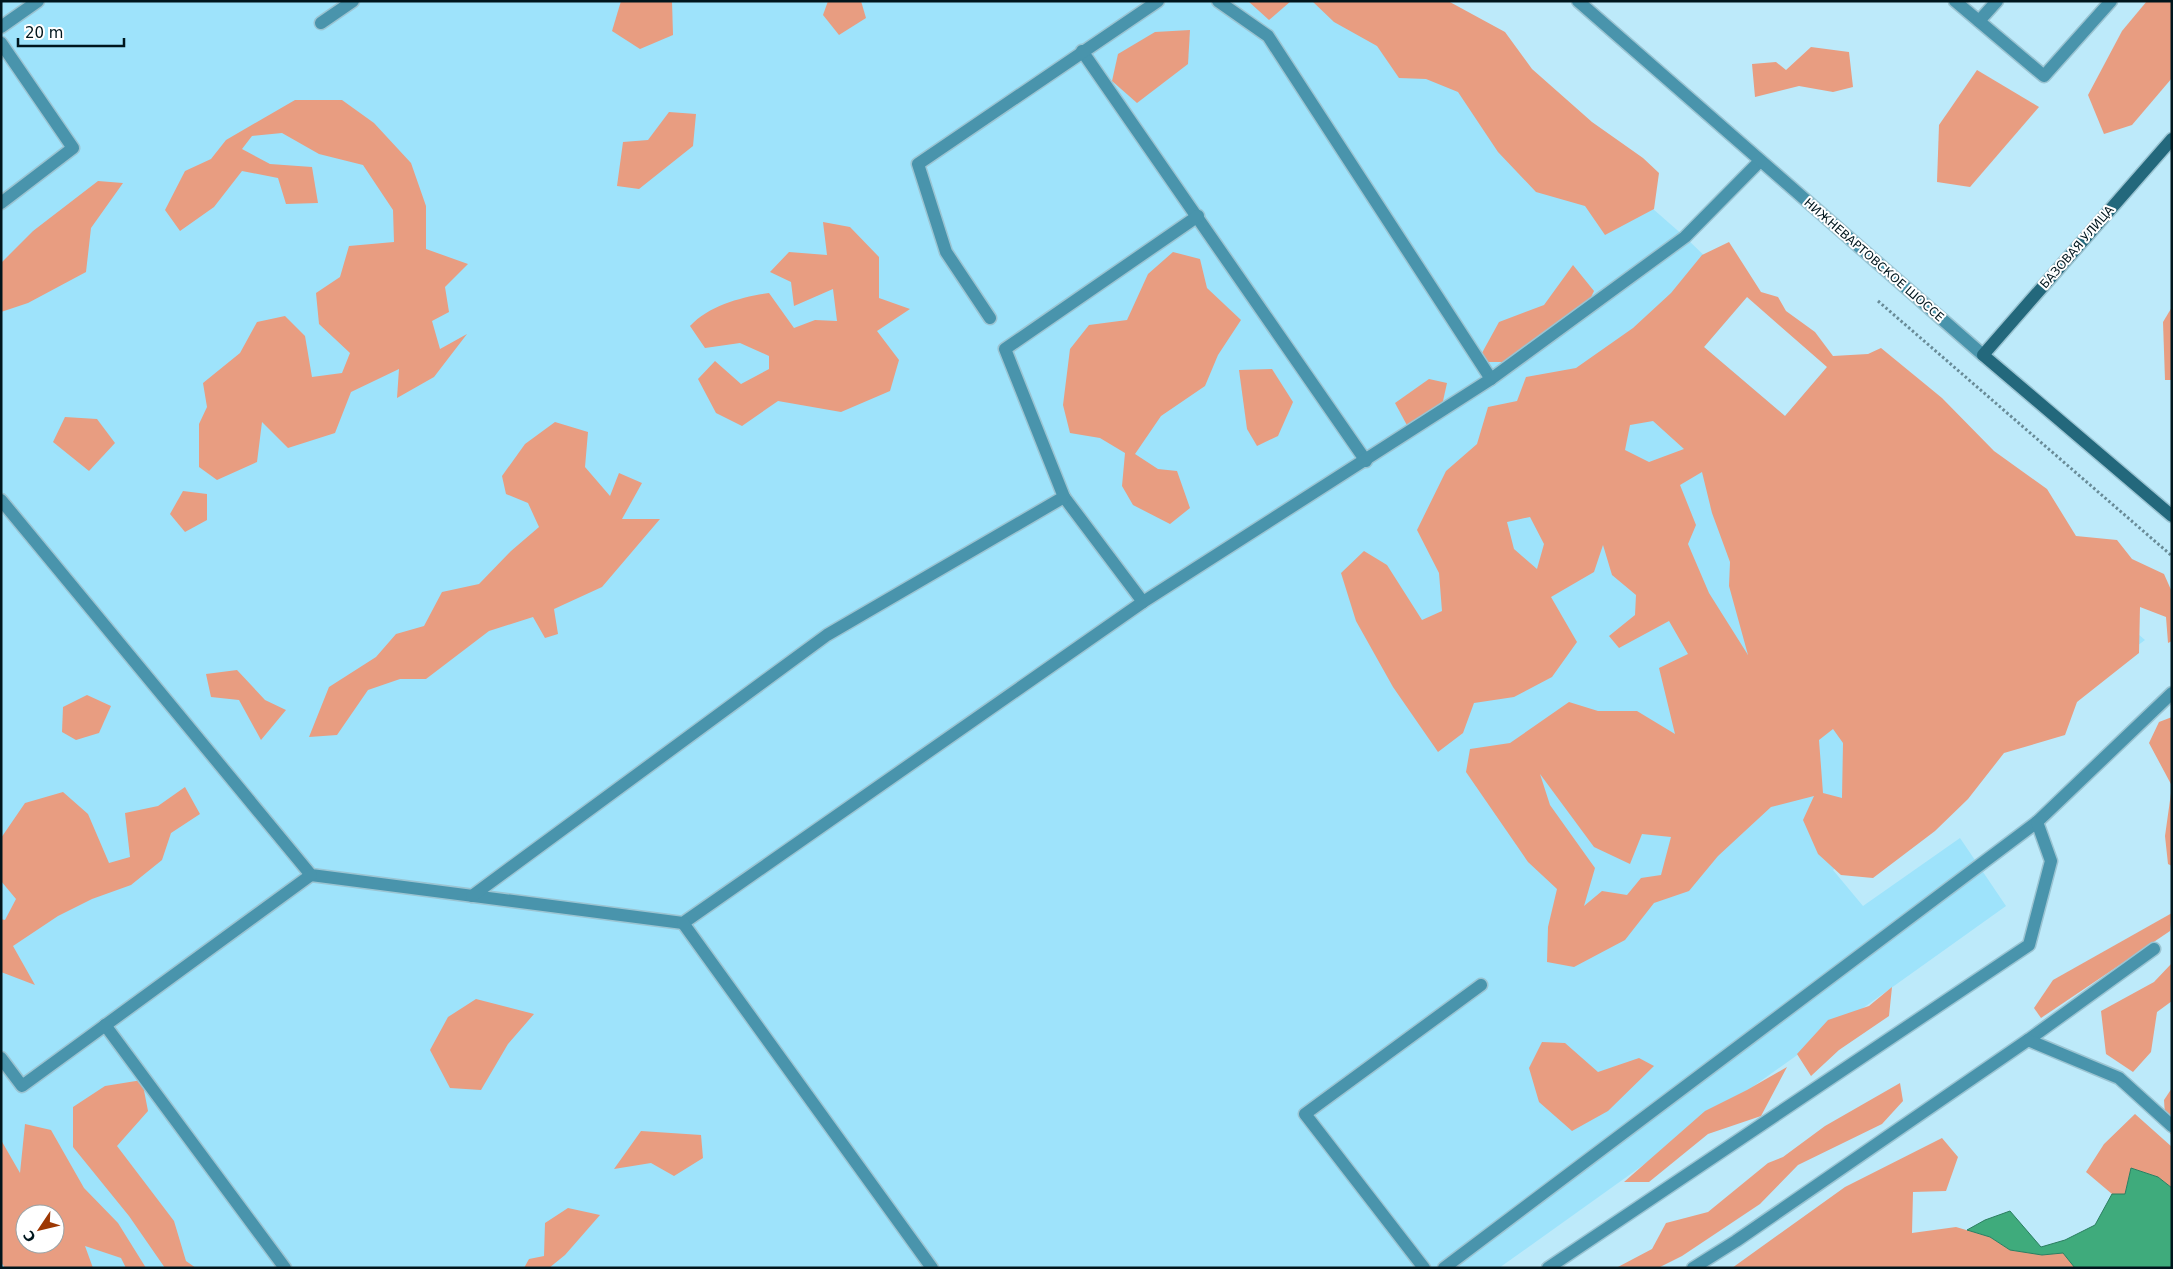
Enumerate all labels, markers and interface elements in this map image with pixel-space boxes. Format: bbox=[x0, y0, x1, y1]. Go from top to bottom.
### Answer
scale bar bbox=[18, 15, 124, 47]
text: 20 m bbox=[25, 24, 63, 42]
street label: НИЖНЕВАРТОВСКОЕ ШОССЕ bbox=[1801, 195, 1947, 325]
street label: БАЗОВАЯ УЛИЦА bbox=[2037, 202, 2117, 291]
north arrow bbox=[15, 1204, 65, 1254]
text: С bbox=[20, 1228, 39, 1245]

